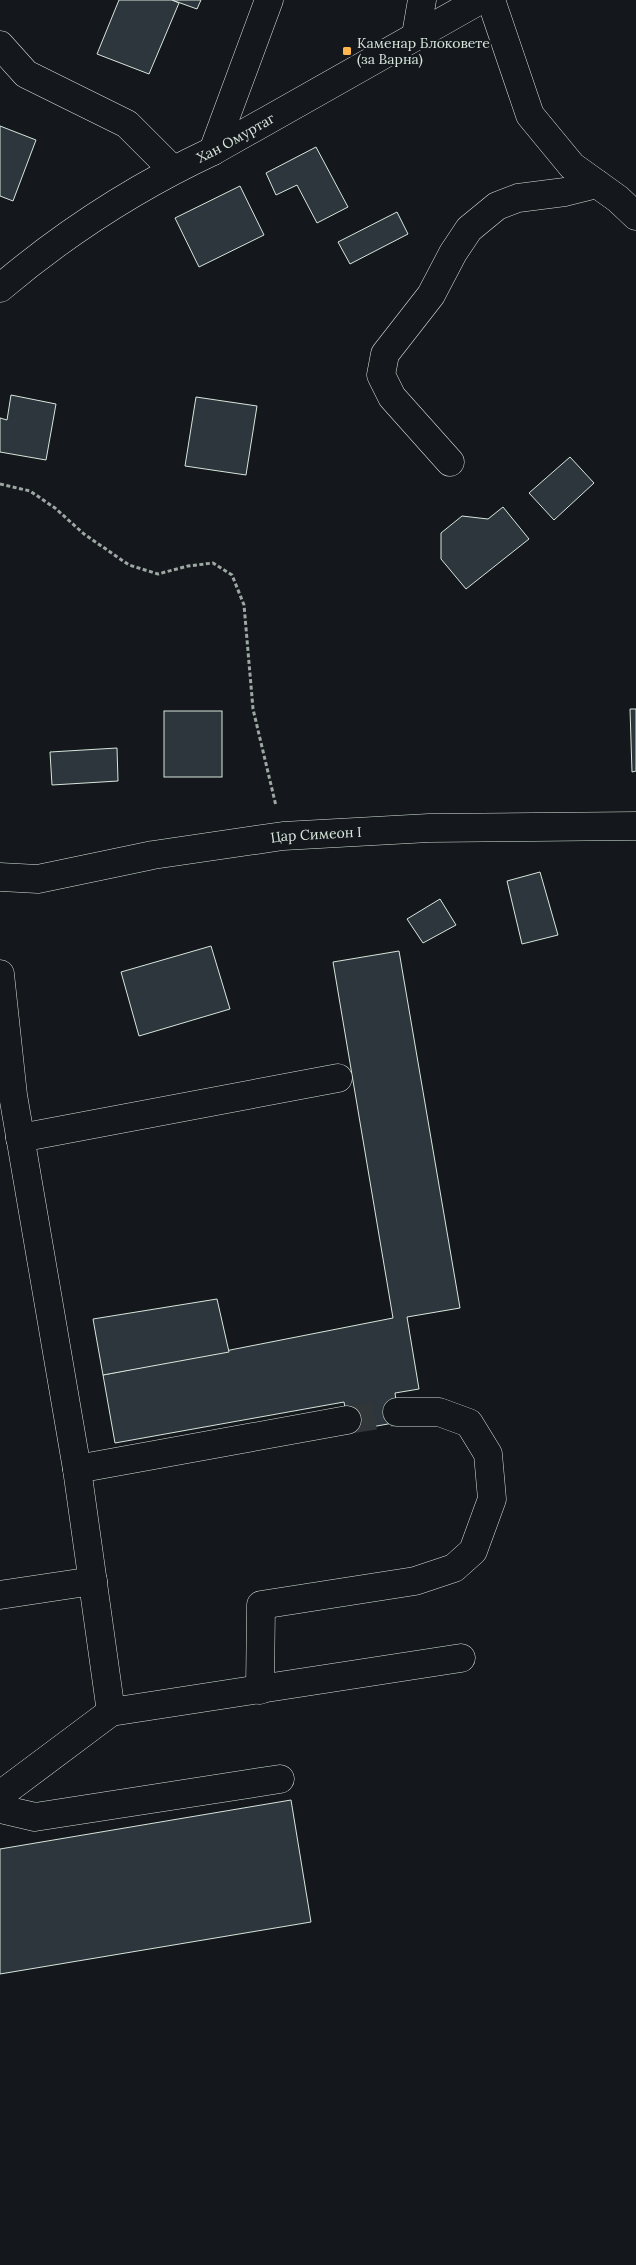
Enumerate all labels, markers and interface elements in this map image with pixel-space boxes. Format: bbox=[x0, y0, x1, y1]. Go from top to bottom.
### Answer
place label: Каменар Блоковете (за Варна) bbox=[357, 34, 490, 68]
marker: Каменар Блоковете (за Варна) bbox=[341, 45, 353, 57]
street label: Хан Омуртаг bbox=[194, 109, 278, 166]
street label: Цар Симеон I bbox=[269, 823, 362, 847]

